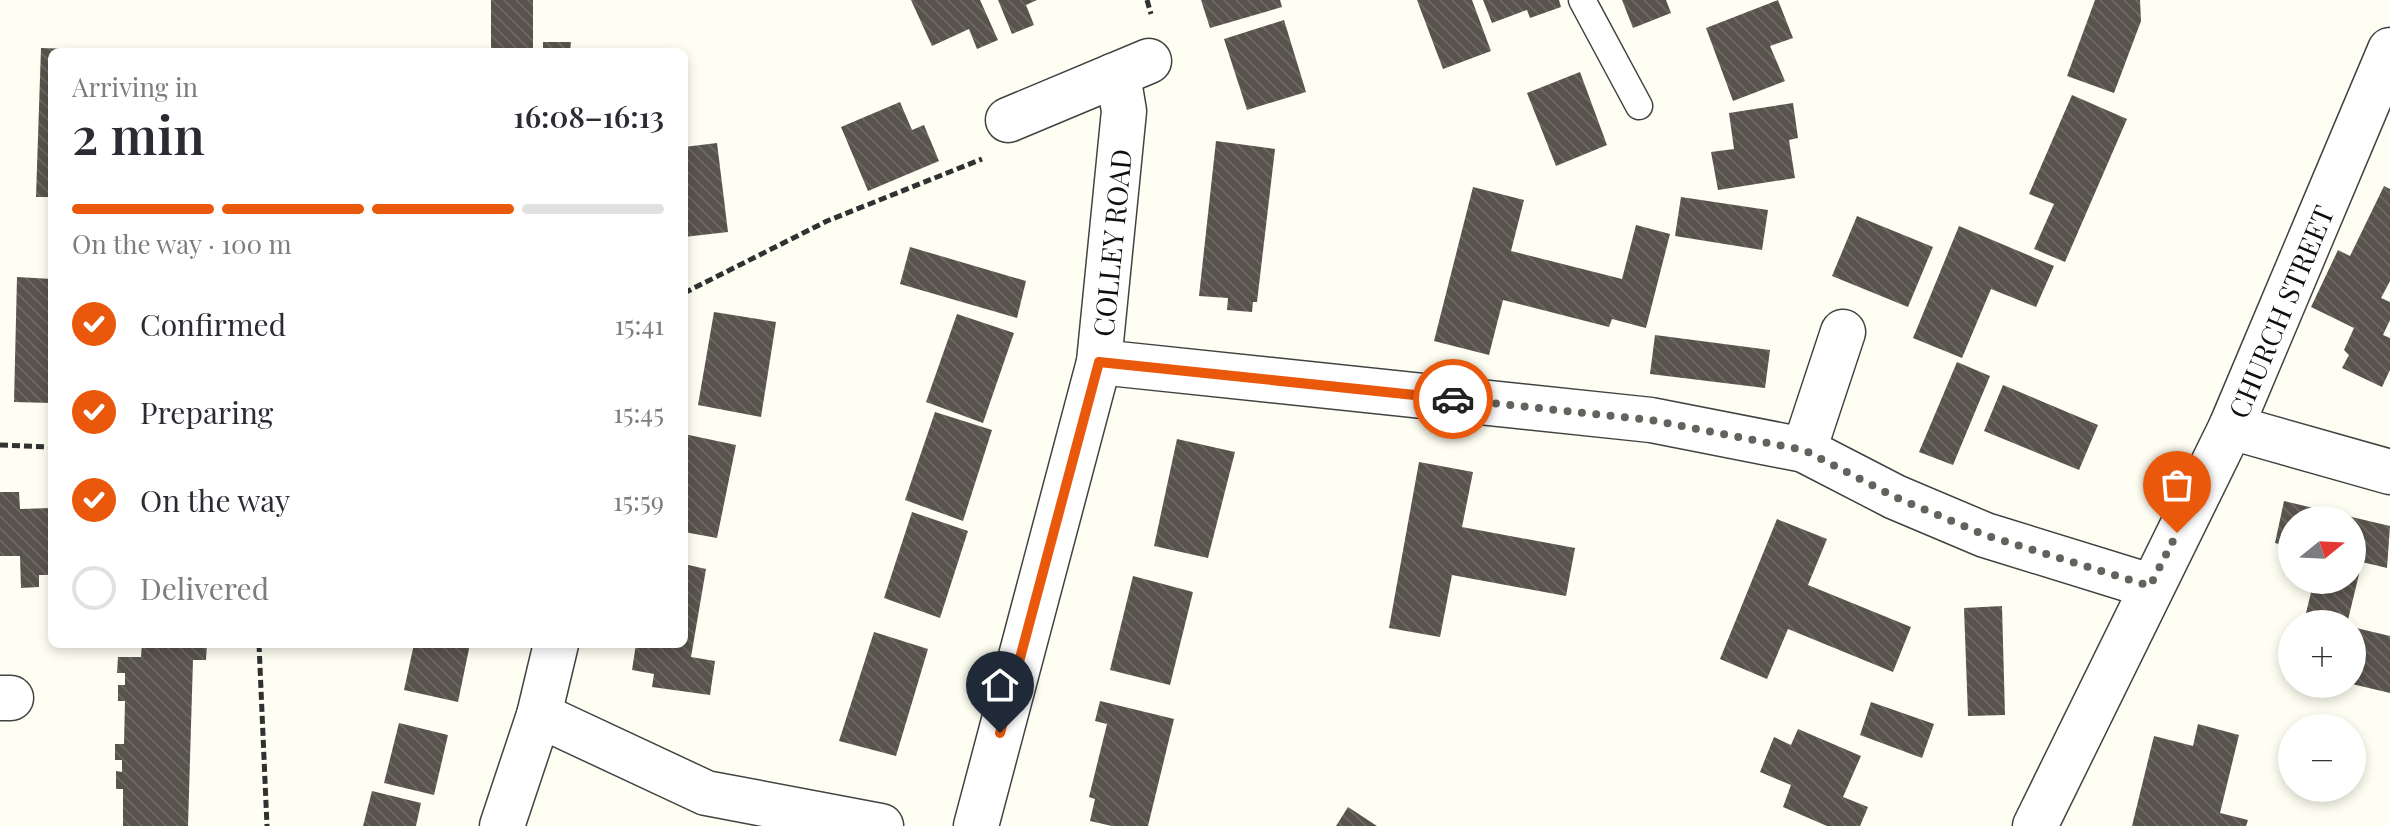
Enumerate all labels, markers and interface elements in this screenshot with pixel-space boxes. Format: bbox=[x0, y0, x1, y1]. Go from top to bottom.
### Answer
text: Arriving in bbox=[72, 69, 198, 104]
text: 16:08–16:13 bbox=[513, 96, 664, 136]
text: 2 min bbox=[72, 99, 205, 168]
street label: COLLEY ROAD bbox=[1083, 147, 1139, 338]
street label: CHURCH STREET bbox=[2219, 199, 2341, 423]
text: On the way · 100 m bbox=[72, 226, 292, 261]
icon: check bbox=[72, 302, 116, 346]
text: Confirmed bbox=[140, 304, 286, 344]
text: 15:41 bbox=[615, 307, 664, 342]
courier bbox=[1413, 359, 1493, 439]
icon: car bbox=[1431, 377, 1475, 421]
icon: check bbox=[72, 390, 116, 434]
text: Preparing bbox=[140, 392, 273, 432]
text: 15:45 bbox=[613, 395, 664, 430]
pin bbox=[2143, 451, 2211, 533]
icon: bag bbox=[2155, 463, 2199, 507]
icon: check bbox=[72, 478, 116, 522]
text: On the way bbox=[140, 480, 290, 520]
text: 15:59 bbox=[613, 483, 664, 518]
north arrow bbox=[2278, 506, 2366, 594]
map controls bbox=[2278, 506, 2366, 802]
text: Delivered bbox=[140, 568, 269, 608]
button: + bbox=[2278, 610, 2366, 698]
pin bbox=[966, 651, 1034, 733]
icon: home bbox=[978, 663, 1022, 707]
button: − bbox=[2278, 714, 2366, 802]

